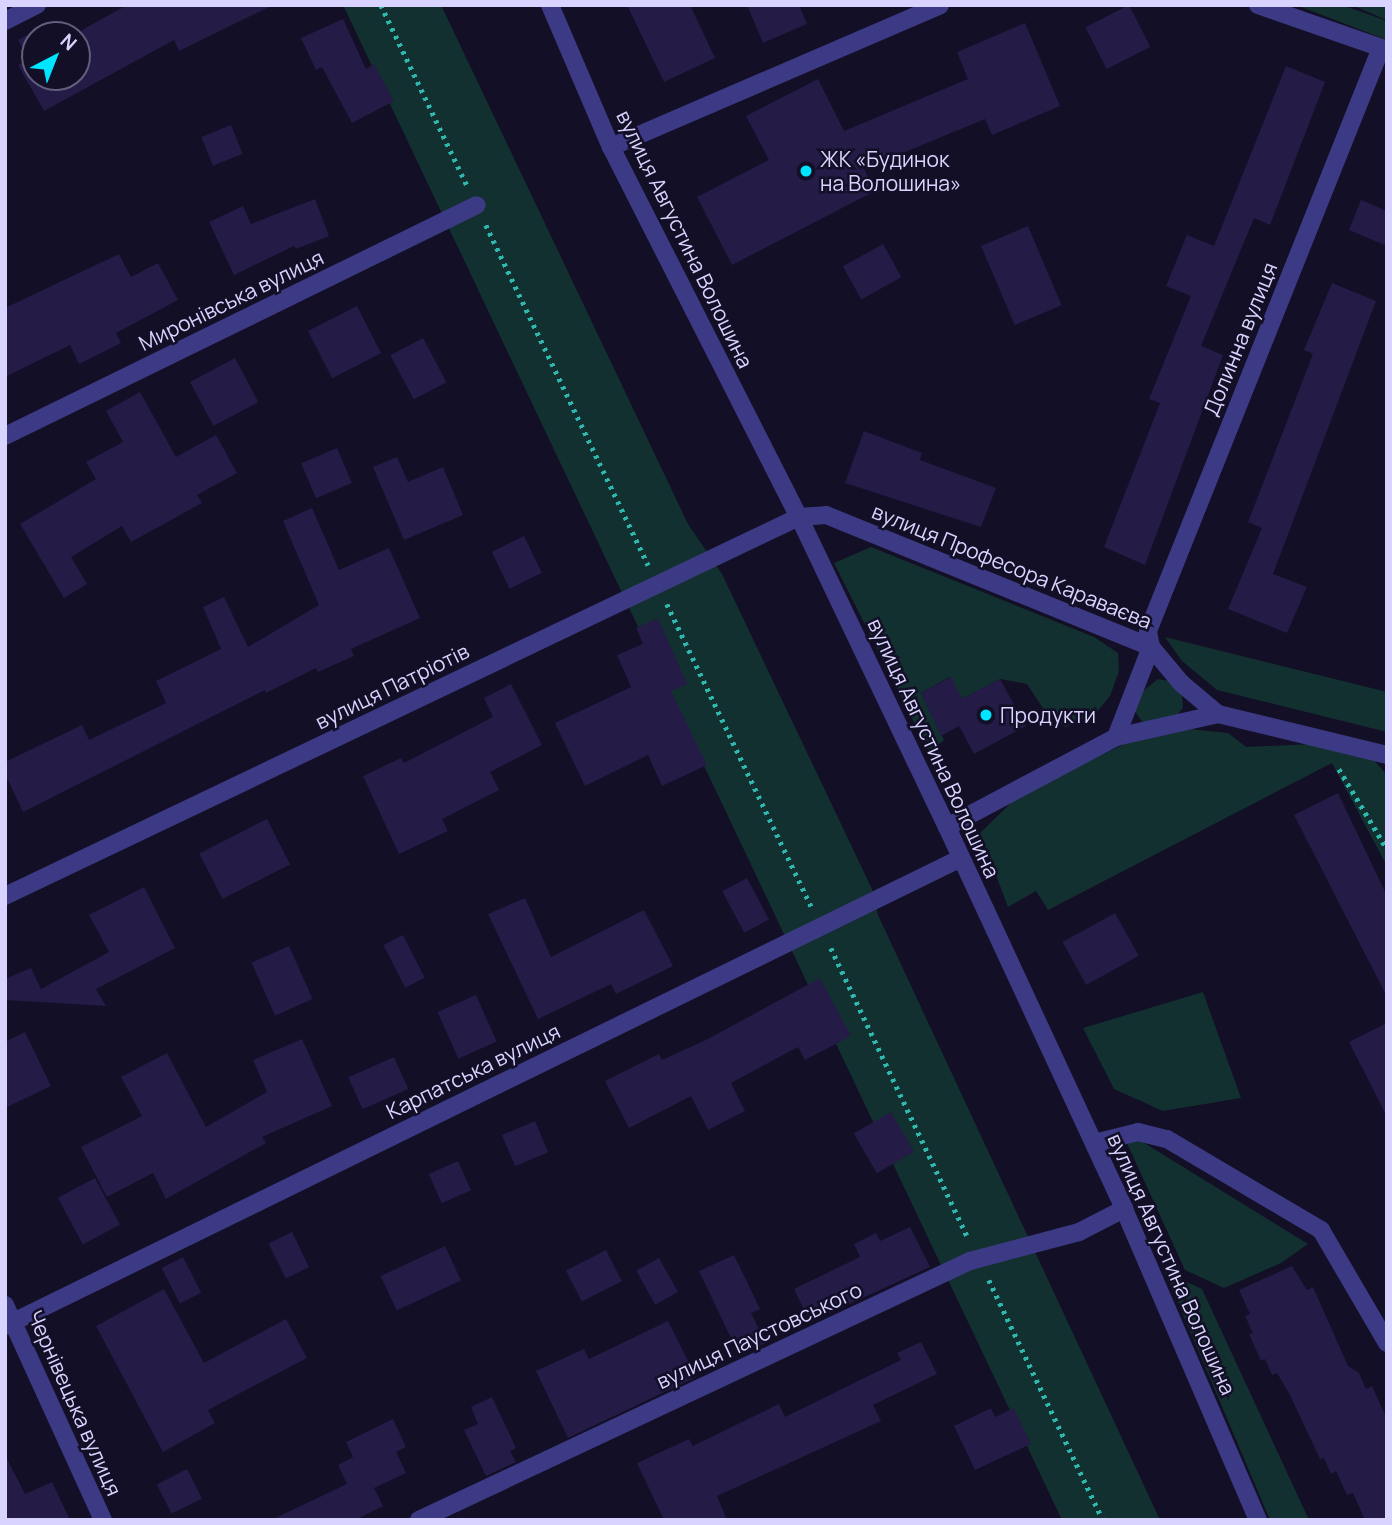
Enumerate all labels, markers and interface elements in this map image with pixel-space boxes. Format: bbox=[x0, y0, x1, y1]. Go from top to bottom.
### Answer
north arrow bbox=[21, 21, 91, 91]
text: N bbox=[55, 28, 82, 56]
street label: вулиця Августина Волошина bbox=[612, 106, 758, 372]
place label: ЖК «Будинок на Волошина» bbox=[820, 146, 961, 196]
marker: ЖК «Будинок на Волошина» bbox=[798, 163, 814, 179]
street label: Миронівська вулиця bbox=[134, 244, 328, 356]
street label: Долинна вулиця bbox=[1198, 259, 1282, 419]
street label: вулиця Професора Караваєва bbox=[869, 498, 1155, 634]
street label: вулиця Августина Волошина bbox=[863, 614, 1005, 882]
street label: вулиця Патріотів bbox=[311, 638, 473, 734]
place label: Продукти bbox=[1000, 702, 1096, 728]
marker: Продукти bbox=[978, 707, 994, 723]
street label: Карпатська вулиця bbox=[382, 1018, 564, 1124]
street label: вулиця Августина Волошина bbox=[1103, 1129, 1241, 1399]
street label: вулиця Паустовського bbox=[652, 1276, 866, 1394]
street label: Чернівецька вулиця bbox=[23, 1306, 127, 1500]

